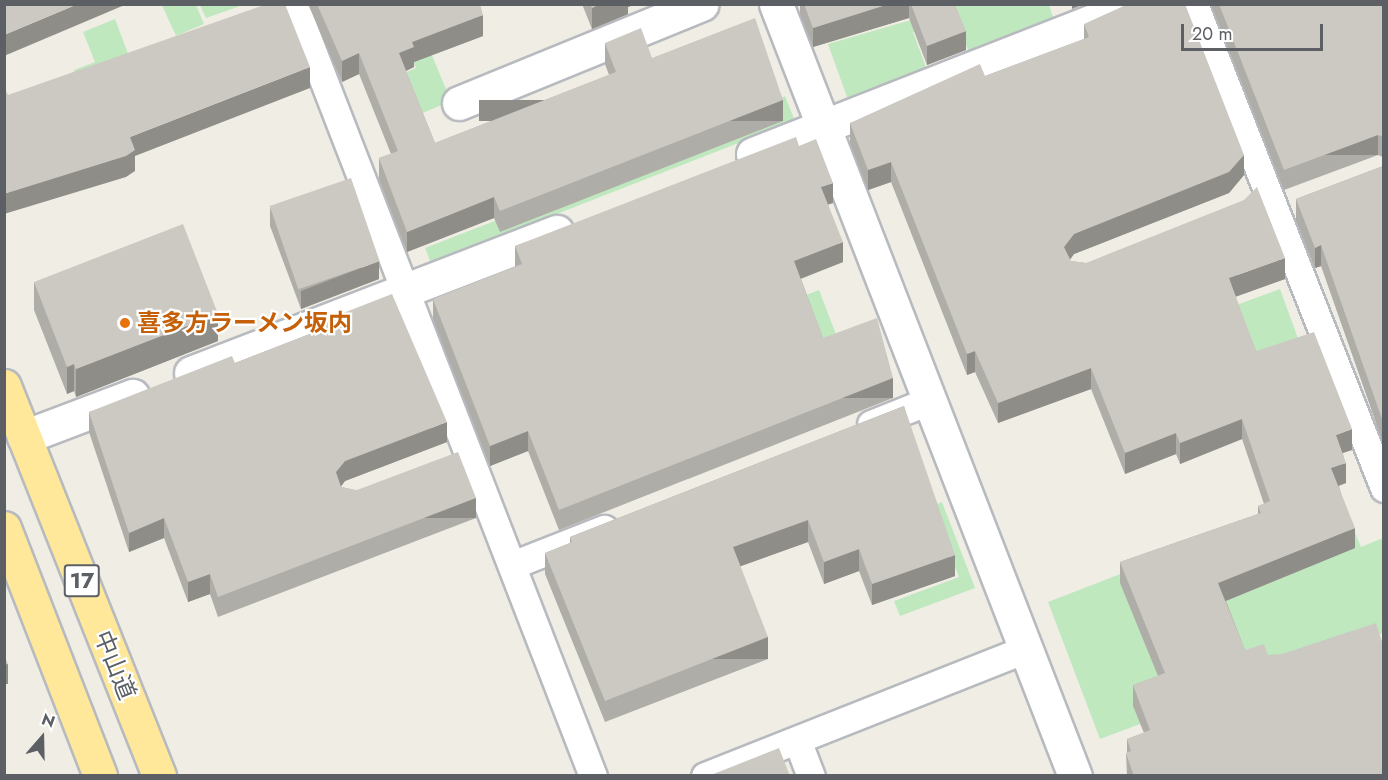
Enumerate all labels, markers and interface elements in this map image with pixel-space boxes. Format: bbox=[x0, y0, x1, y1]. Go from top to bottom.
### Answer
scale bar bbox=[1184, 12, 1326, 50]
text: 20 m bbox=[1192, 21, 1232, 47]
place label: 喜多方ラーメン坂内 bbox=[137, 309, 353, 337]
marker: 喜多方ラーメン坂内 bbox=[118, 316, 132, 330]
road number: 17 bbox=[62, 562, 101, 600]
street label: 中山道 bbox=[88, 626, 142, 704]
north arrow bbox=[12, 708, 72, 768]
text: N bbox=[38, 708, 58, 734]

